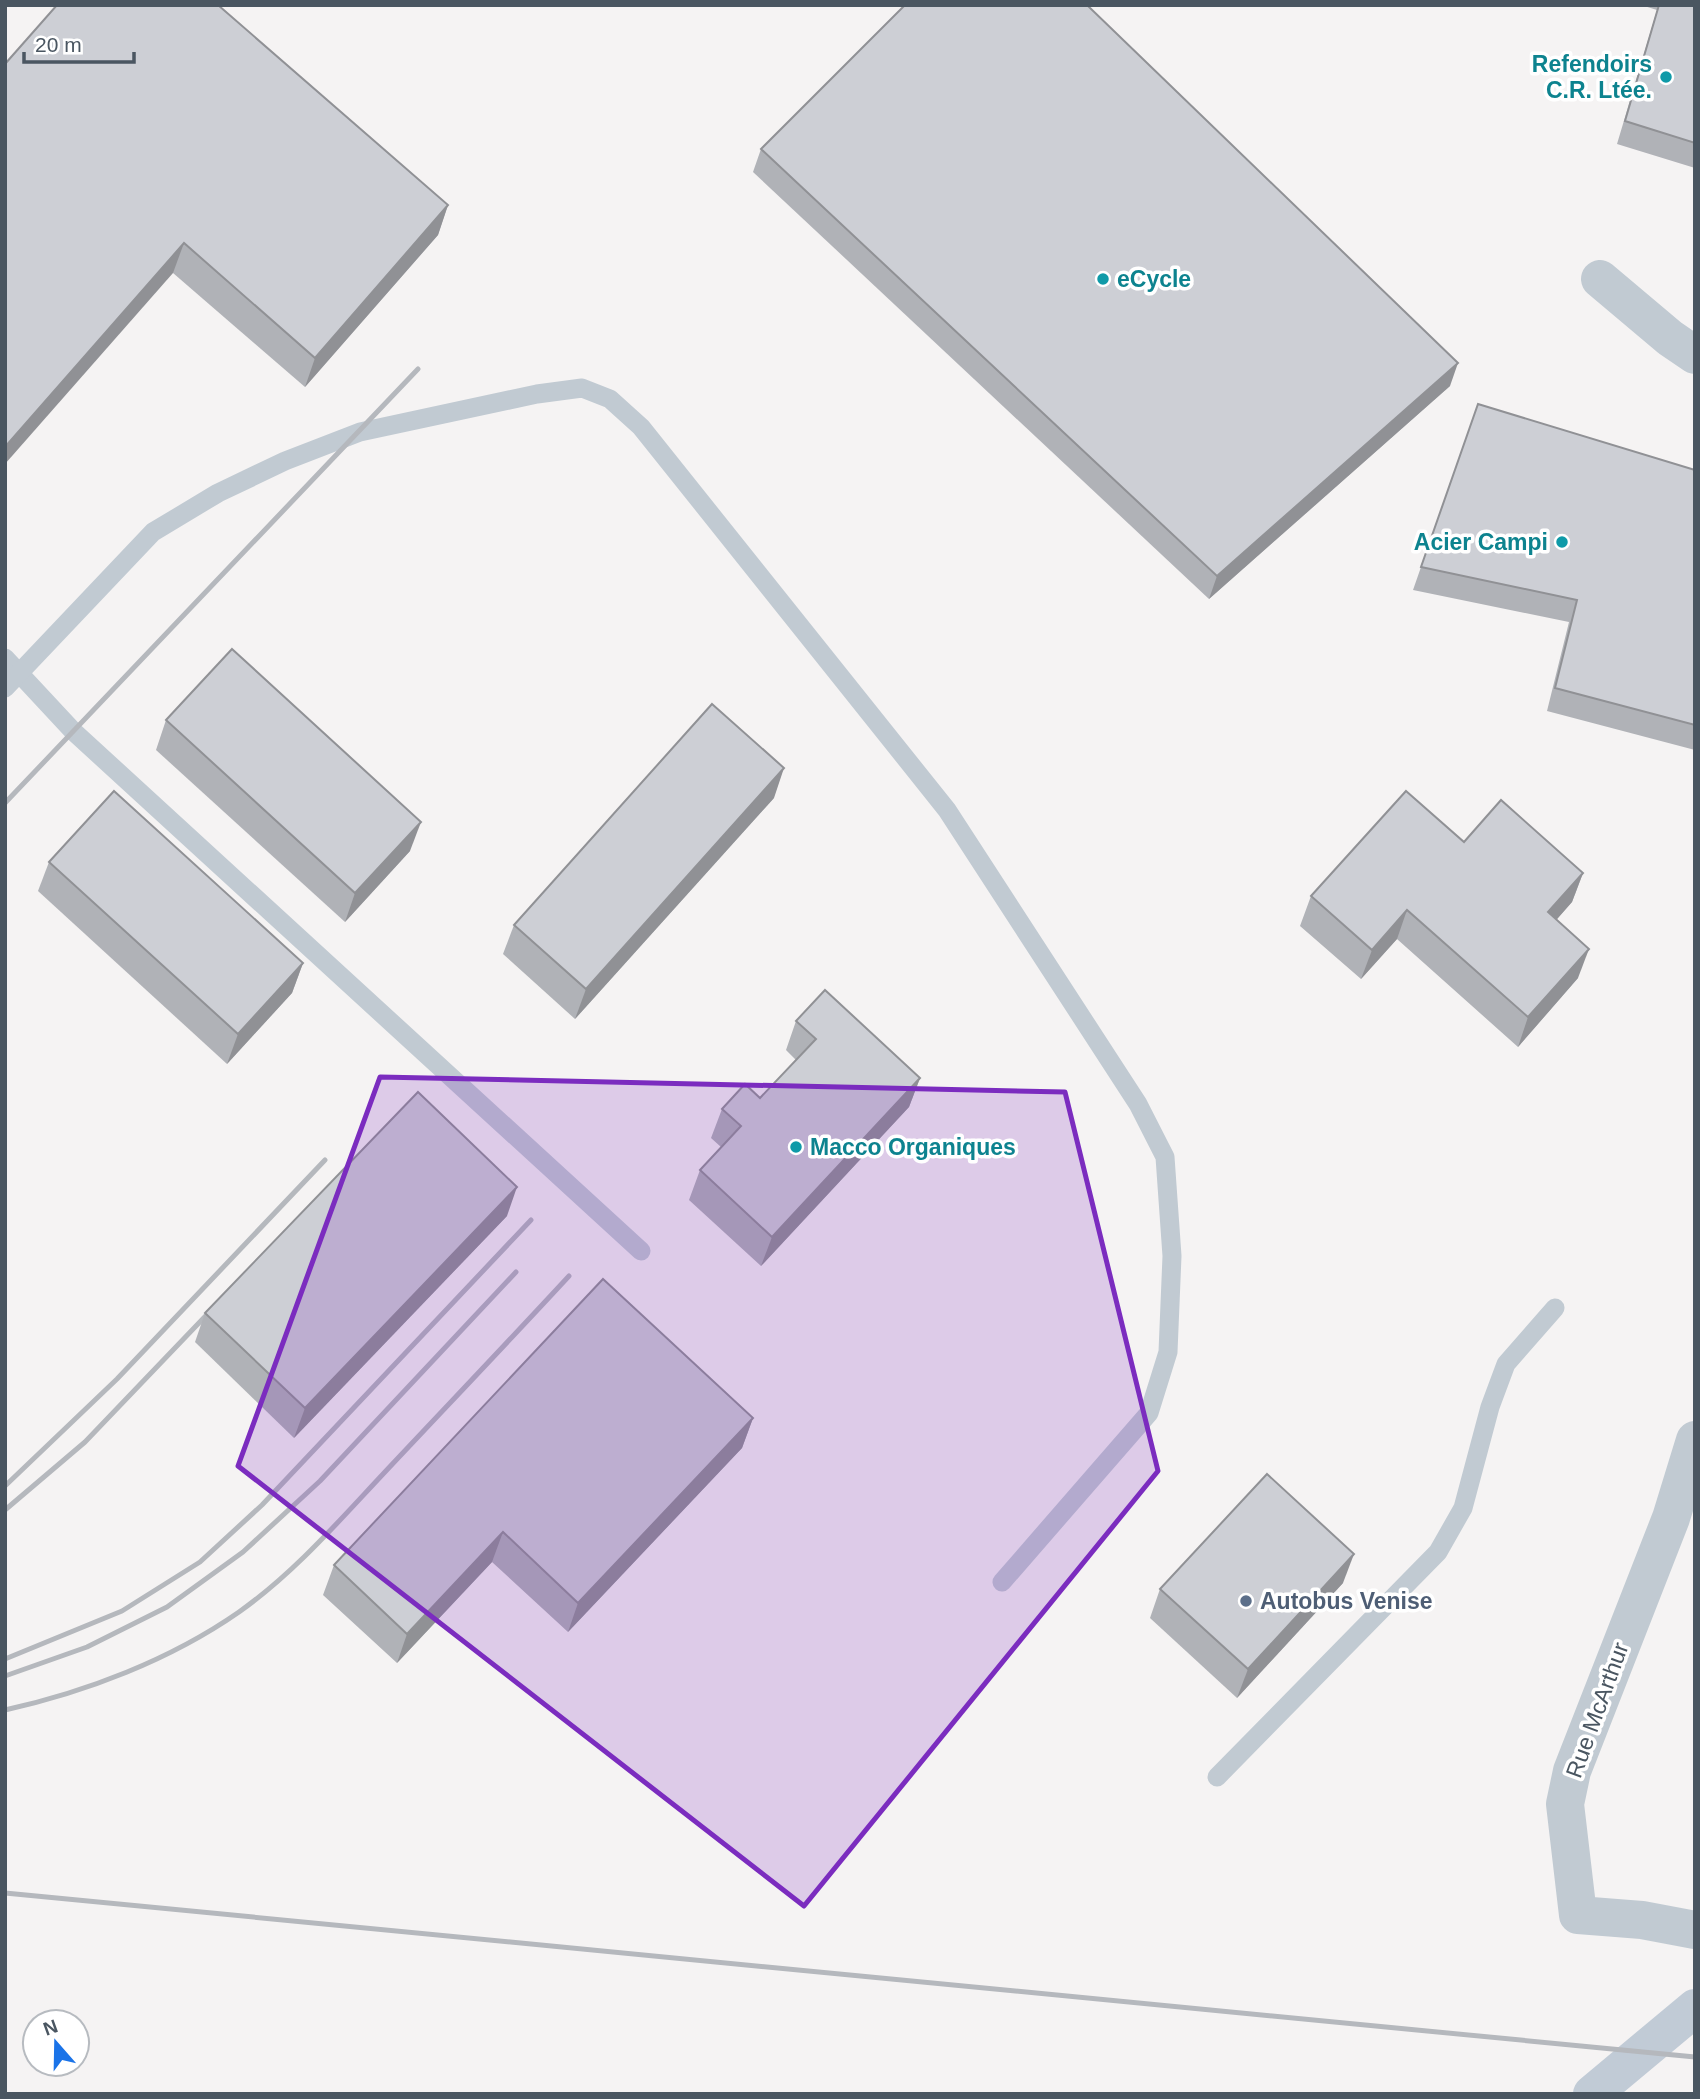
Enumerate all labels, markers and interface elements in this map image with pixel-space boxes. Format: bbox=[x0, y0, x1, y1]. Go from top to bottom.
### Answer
scale bar bbox=[24, 21, 135, 65]
text: 20 m bbox=[35, 33, 82, 56]
place label: Refendoirs C.R. Ltée. bbox=[1532, 51, 1652, 103]
marker: Refendoirs C.R. Ltée. bbox=[1658, 69, 1674, 85]
place label: eCycle bbox=[1117, 266, 1191, 292]
marker: eCycle bbox=[1095, 271, 1111, 287]
place label: Acier Campi bbox=[1414, 529, 1548, 555]
marker: Acier Campi bbox=[1554, 534, 1570, 550]
place label: Macco Organiques bbox=[810, 1134, 1016, 1160]
marker: Macco Organiques bbox=[788, 1139, 804, 1155]
place label: Autobus Venise bbox=[1260, 1588, 1433, 1614]
marker: Autobus Venise bbox=[1238, 1593, 1254, 1609]
street label: Rue McArthur bbox=[1561, 1639, 1634, 1781]
north arrow bbox=[21, 2008, 91, 2078]
text: N bbox=[40, 2015, 60, 2040]

